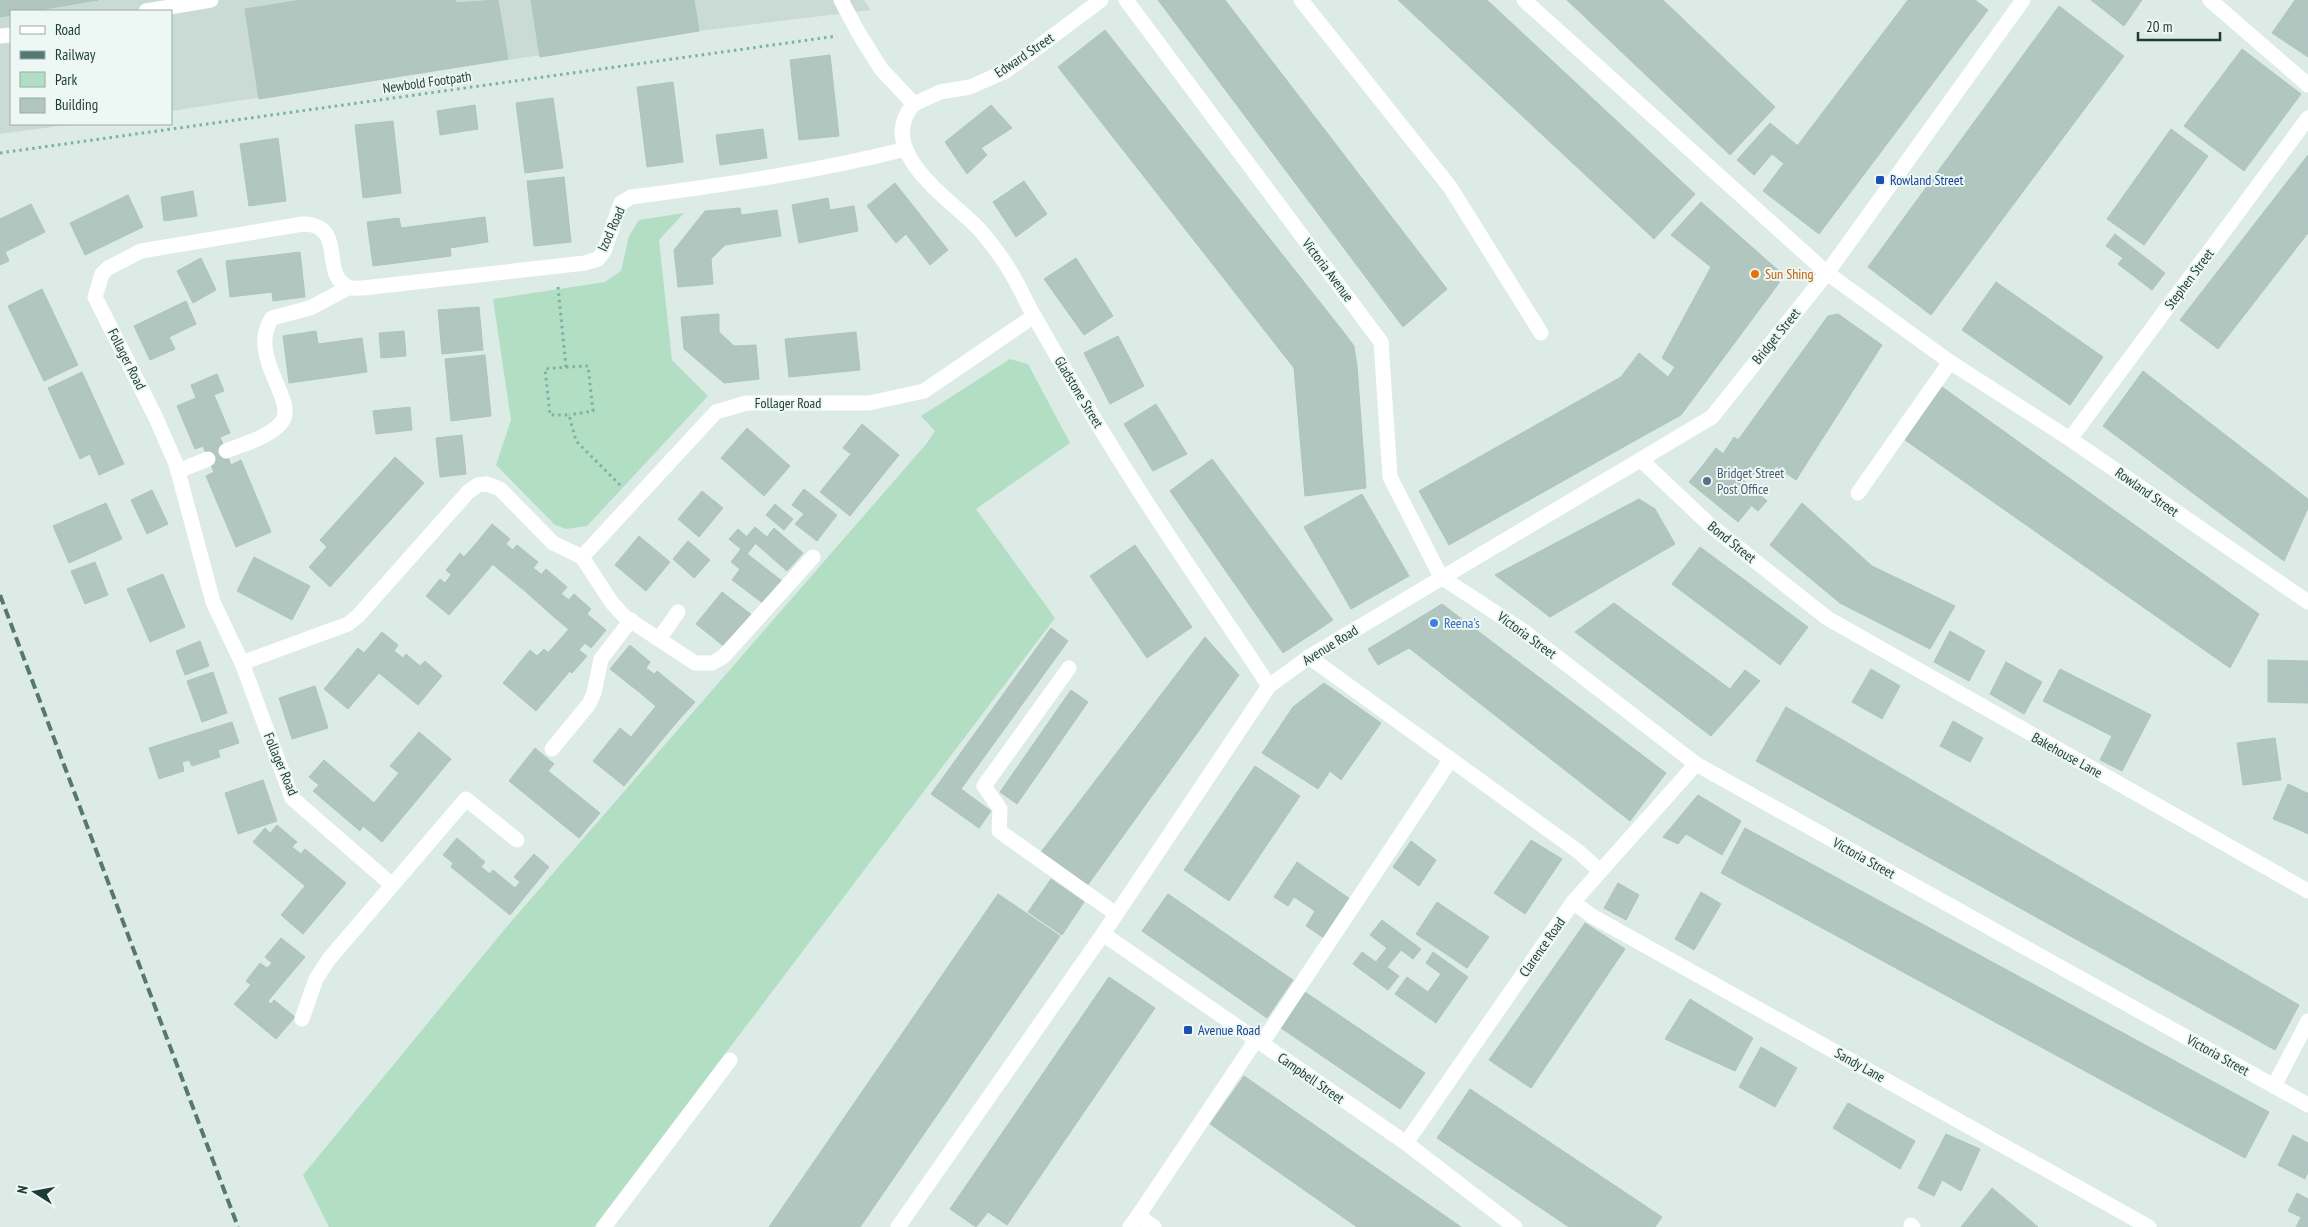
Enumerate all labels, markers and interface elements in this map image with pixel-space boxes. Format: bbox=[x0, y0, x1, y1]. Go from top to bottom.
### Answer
legend bbox=[10, 10, 172, 125]
scale bar bbox=[2138, 10, 2220, 42]
text: 20 m bbox=[2146, 17, 2172, 36]
text: Road bbox=[55, 20, 81, 39]
street label: Edward Street bbox=[991, 29, 1057, 81]
text: Railway bbox=[55, 45, 96, 64]
street label: Newbold Footpath bbox=[382, 67, 472, 97]
text: Park bbox=[55, 70, 77, 89]
text: Building bbox=[55, 95, 98, 114]
place label: Rowland Street bbox=[1890, 171, 1964, 189]
marker: Rowland Street bbox=[1874, 174, 1886, 186]
street label: Izod Road bbox=[593, 204, 629, 254]
street label: Victoria Avenue bbox=[1298, 234, 1358, 305]
street label: Stephen Street bbox=[2160, 245, 2218, 313]
place label: Sun Shing bbox=[1765, 265, 1814, 283]
marker: Sun Shing bbox=[1749, 268, 1761, 280]
street label: Bridget Street bbox=[1748, 304, 1804, 368]
street label: Follager Road bbox=[104, 325, 150, 393]
street label: Gladstone Street bbox=[1051, 353, 1107, 431]
street label: Follager Road bbox=[755, 394, 821, 412]
place label: Bridget Street Post Office bbox=[1717, 464, 1784, 498]
street label: Rowland Street bbox=[2112, 464, 2182, 521]
marker: Bridget Street Post Office bbox=[1701, 475, 1713, 487]
street label: Bond Street bbox=[1704, 517, 1760, 567]
street label: Victoria Street bbox=[1493, 607, 1560, 663]
place label: Reena's bbox=[1444, 614, 1480, 632]
marker: Reena's bbox=[1428, 617, 1440, 629]
street label: Avenue Road bbox=[1299, 621, 1361, 669]
street label: Bakehouse Lane bbox=[2028, 728, 2106, 782]
street label: Follager Road bbox=[260, 730, 302, 798]
street label: Victoria Street bbox=[1829, 833, 1899, 883]
street label: Clarence Road bbox=[1515, 914, 1569, 980]
place label: Avenue Road bbox=[1198, 1021, 1260, 1039]
marker: Avenue Road bbox=[1182, 1024, 1194, 1036]
street label: Victoria Street bbox=[2183, 1030, 2253, 1080]
street label: Sandy Lane bbox=[1832, 1044, 1888, 1086]
street label: Campbell Street bbox=[1274, 1048, 1348, 1108]
north arrow bbox=[10, 1167, 60, 1217]
text: N bbox=[13, 1184, 32, 1195]

